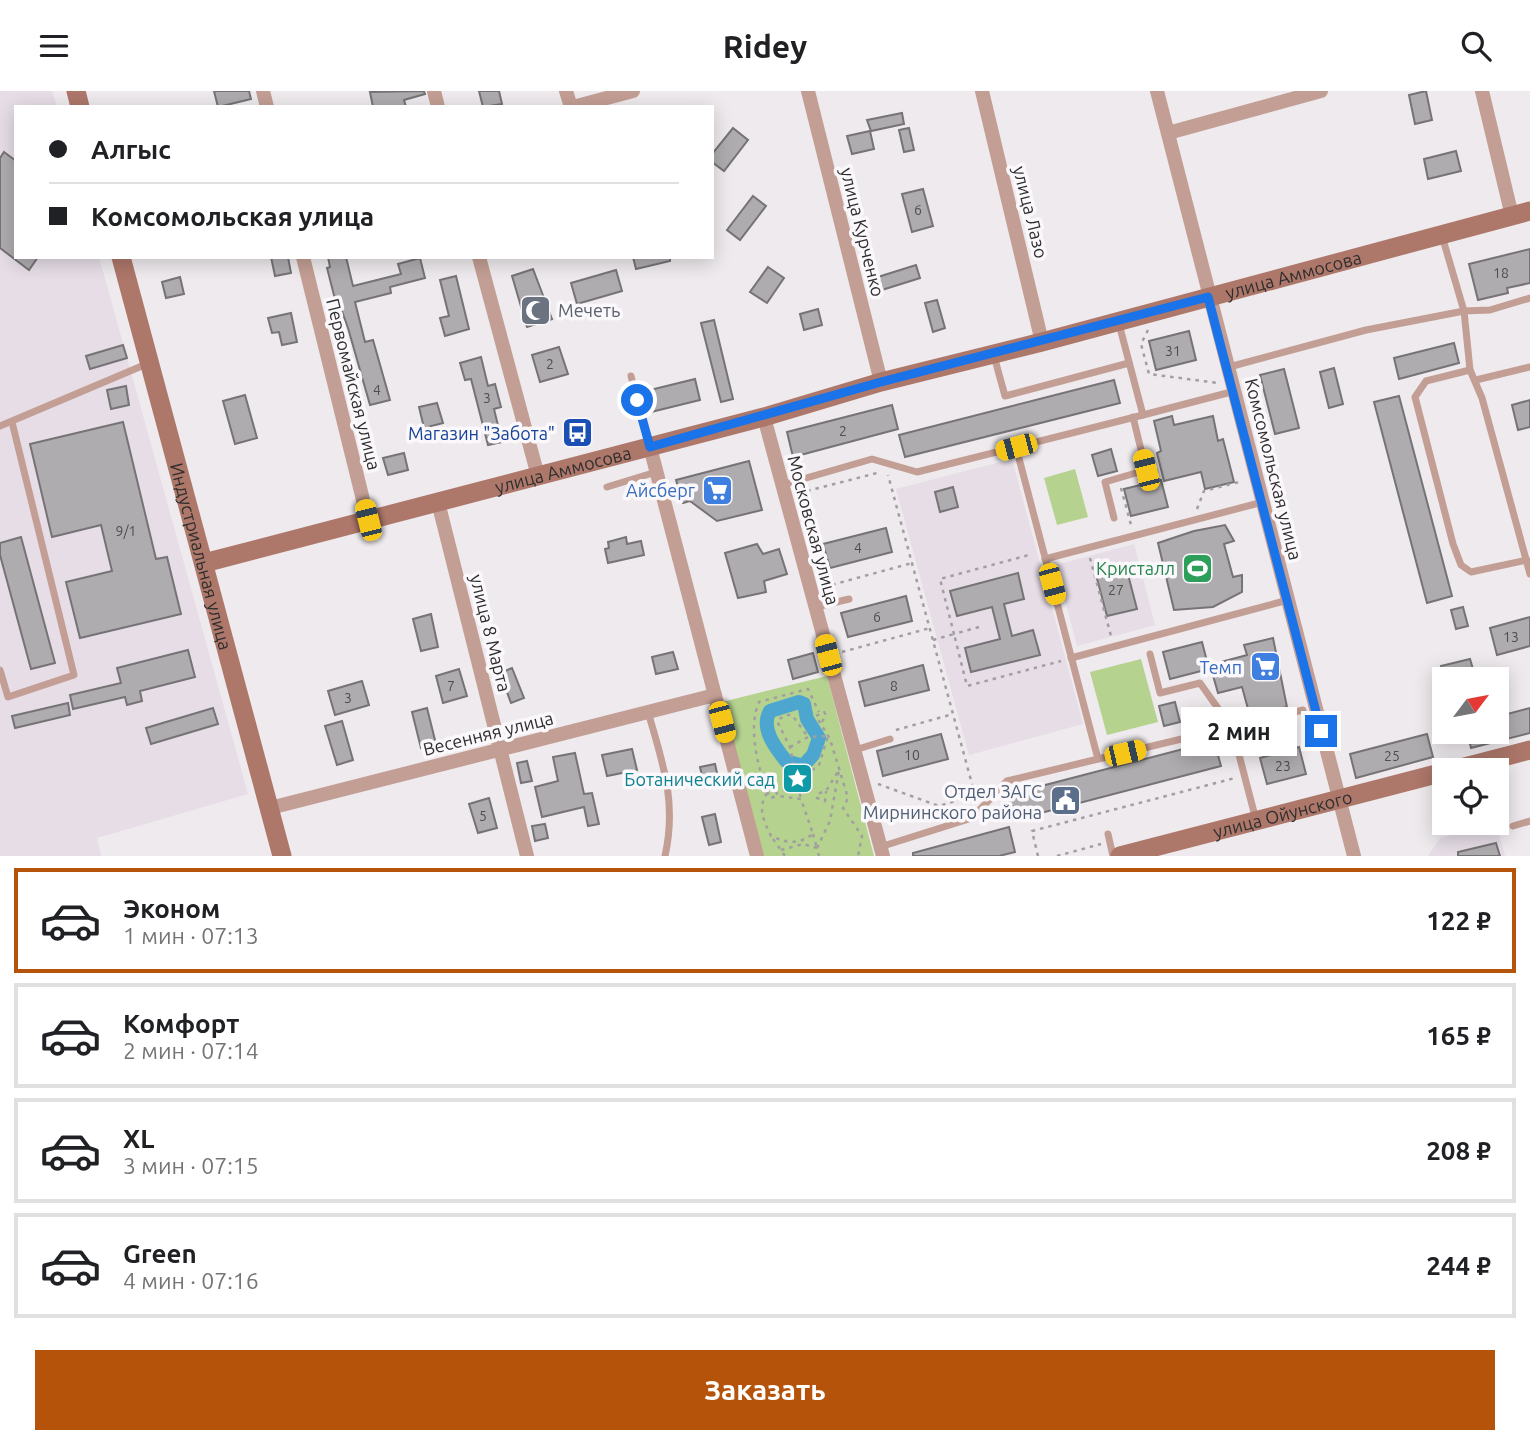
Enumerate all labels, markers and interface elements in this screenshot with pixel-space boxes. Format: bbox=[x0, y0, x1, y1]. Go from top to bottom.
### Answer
icon: menu bbox=[35, 27, 73, 65]
icon: search bbox=[1457, 27, 1495, 65]
text: Ridey bbox=[723, 28, 807, 64]
text: Алгыс bbox=[91, 135, 171, 164]
street label: улица Лазо bbox=[1010, 164, 1052, 260]
street label: улица Курченко bbox=[837, 165, 889, 299]
text: Комсомольская улица bbox=[91, 202, 374, 231]
house number: 6 bbox=[914, 202, 922, 218]
street label: улица Аммосова bbox=[1223, 247, 1364, 302]
house number: 18 bbox=[1493, 265, 1509, 281]
mosque icon: Мечеть bbox=[518, 293, 552, 327]
street label: Первомайская улица bbox=[323, 296, 385, 472]
place label: Мечеть bbox=[558, 300, 620, 320]
house number: 31 bbox=[1165, 343, 1181, 359]
house number: 2 bbox=[546, 356, 554, 372]
street label: Комсомольская улица bbox=[1242, 376, 1306, 562]
house number: 4 bbox=[373, 382, 381, 398]
route start bbox=[621, 384, 653, 416]
house number: 3 bbox=[483, 390, 491, 406]
bus stop icon: Магазин "Забота" bbox=[561, 416, 595, 450]
place label: Магазин "Забота" bbox=[408, 423, 555, 443]
house number: 2 bbox=[839, 423, 847, 439]
car bbox=[993, 431, 1040, 463]
street label: улица Аммосова bbox=[493, 442, 633, 497]
car bbox=[1131, 447, 1162, 493]
street label: Московская улица bbox=[784, 453, 844, 607]
street label: Индустриальная улица bbox=[167, 461, 236, 652]
supermarket icon: Айсберг bbox=[701, 473, 735, 507]
place label: Айсберг bbox=[626, 480, 695, 500]
car bbox=[353, 497, 384, 543]
house number: 9/1 bbox=[116, 523, 136, 539]
house number: 4 bbox=[854, 540, 862, 556]
sports icon: Кристалл bbox=[1181, 551, 1215, 585]
place label: Кристалл bbox=[1096, 558, 1175, 578]
car bbox=[1037, 561, 1068, 607]
street label: улица 8 Марта bbox=[467, 572, 515, 694]
house number: 27 bbox=[1108, 582, 1124, 598]
house number: 6 bbox=[873, 609, 881, 625]
house number: 13 bbox=[1503, 629, 1519, 645]
car bbox=[813, 632, 844, 678]
supermarket icon: Темп bbox=[1248, 650, 1282, 684]
place label: Темп bbox=[1199, 657, 1242, 677]
north arrow bbox=[1432, 667, 1508, 744]
map controls bbox=[1432, 667, 1509, 835]
house number: 7 bbox=[447, 678, 455, 694]
house number: 8 bbox=[890, 678, 898, 694]
house number: 3 bbox=[344, 690, 352, 706]
car bbox=[707, 699, 738, 745]
street label: Весенняя улица bbox=[421, 707, 555, 759]
callout: 2 мин bbox=[1181, 707, 1296, 755]
route end bbox=[1305, 715, 1337, 747]
text: 2 мин bbox=[1207, 719, 1271, 744]
car bbox=[1103, 738, 1148, 768]
house number: 10 bbox=[904, 747, 920, 763]
house number: 25 bbox=[1384, 748, 1400, 764]
house number: 23 bbox=[1275, 758, 1291, 774]
button: locate bbox=[1432, 758, 1509, 835]
place icon: Ботанический сад bbox=[781, 762, 815, 796]
place label: Ботанический сад bbox=[624, 769, 775, 789]
place label: Отдел ЗАГС Мирнинского района bbox=[863, 781, 1042, 822]
public building icon: Отдел ЗАГС Мирнинского района bbox=[1048, 784, 1082, 818]
street label: улица Ойунского bbox=[1211, 786, 1354, 841]
house number: 5 bbox=[479, 808, 487, 824]
icon: car bbox=[39, 889, 102, 952]
text: Эконом bbox=[123, 894, 220, 923]
text: 122 ₽ bbox=[1426, 906, 1491, 935]
text: 1 мин · 07:13 bbox=[123, 923, 259, 948]
icon: car bbox=[39, 1004, 102, 1067]
text: Комфорт bbox=[123, 1009, 239, 1038]
text: 165 ₽ bbox=[1426, 1021, 1491, 1050]
text: 2 мин · 07:14 bbox=[123, 1038, 259, 1063]
icon: car bbox=[39, 1119, 102, 1182]
text: XL bbox=[123, 1124, 154, 1153]
text: 208 ₽ bbox=[1426, 1136, 1491, 1165]
text: 3 мин · 07:15 bbox=[123, 1153, 259, 1178]
icon: car bbox=[39, 1234, 102, 1297]
text: Green bbox=[123, 1239, 197, 1268]
text: 244 ₽ bbox=[1426, 1251, 1491, 1280]
text: 4 мин · 07:16 bbox=[123, 1268, 259, 1293]
button: Заказать bbox=[35, 1350, 1495, 1430]

